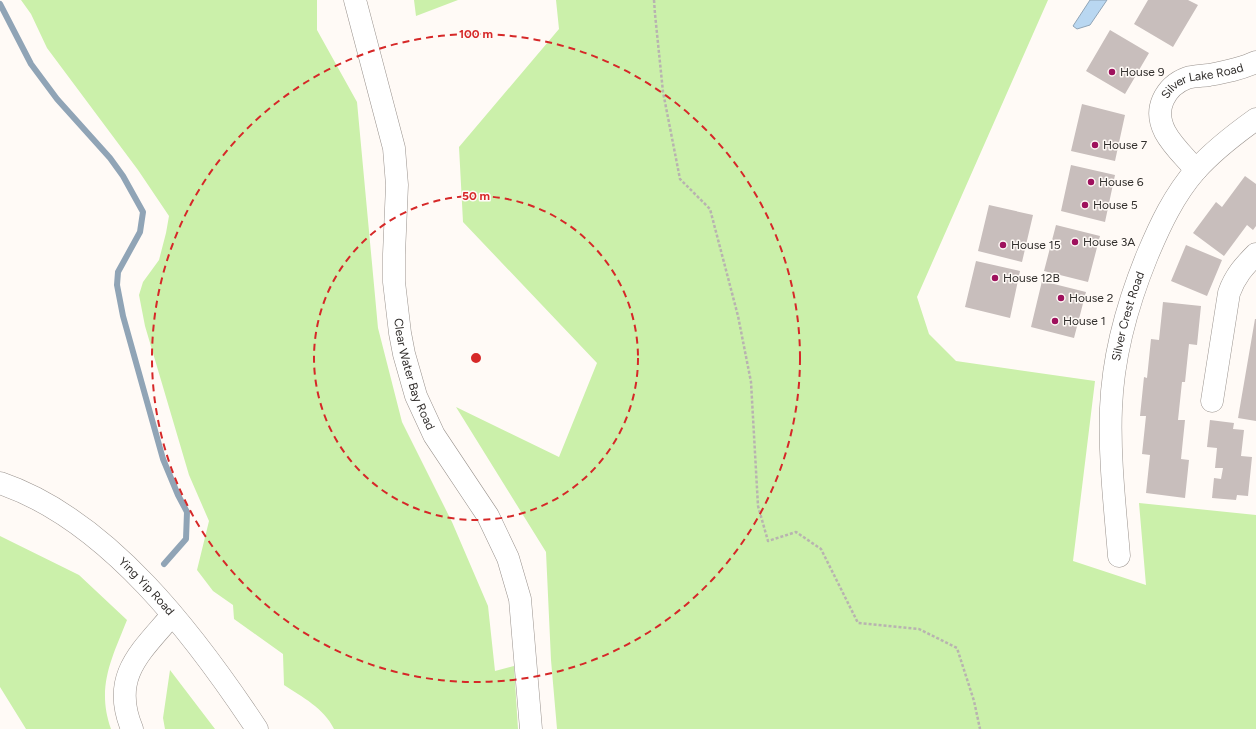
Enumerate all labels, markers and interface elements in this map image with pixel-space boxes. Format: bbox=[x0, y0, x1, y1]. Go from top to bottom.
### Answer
text: 100 m bbox=[459, 27, 493, 41]
street label: Silver Lake Road bbox=[1158, 60, 1245, 101]
place label: House 9 bbox=[1120, 65, 1165, 79]
marker: House 9 bbox=[1107, 67, 1117, 77]
place label: House 7 bbox=[1103, 138, 1148, 152]
marker: House 7 bbox=[1090, 140, 1100, 150]
place label: House 6 bbox=[1099, 175, 1144, 189]
marker: House 6 bbox=[1086, 177, 1096, 187]
text: 50 m bbox=[462, 189, 490, 203]
place label: House 5 bbox=[1093, 198, 1138, 212]
marker: House 5 bbox=[1080, 200, 1090, 210]
place label: House 3A bbox=[1083, 235, 1135, 249]
marker: House 3A bbox=[1070, 237, 1080, 247]
place label: House 15 bbox=[1011, 238, 1061, 252]
marker: House 15 bbox=[998, 240, 1008, 250]
street label: Silver Crest Road bbox=[1109, 269, 1147, 362]
place label: House 12B bbox=[1003, 271, 1060, 285]
marker: House 12B bbox=[990, 273, 1000, 283]
place label: House 2 bbox=[1069, 291, 1113, 305]
marker: House 2 bbox=[1056, 293, 1066, 303]
place label: House 1 bbox=[1063, 314, 1106, 328]
marker: House 1 bbox=[1050, 316, 1060, 326]
street label: Clear Water Bay Road bbox=[391, 317, 438, 432]
centre of rings bbox=[469, 351, 483, 365]
street label: Ying Yip Road bbox=[116, 554, 177, 618]

